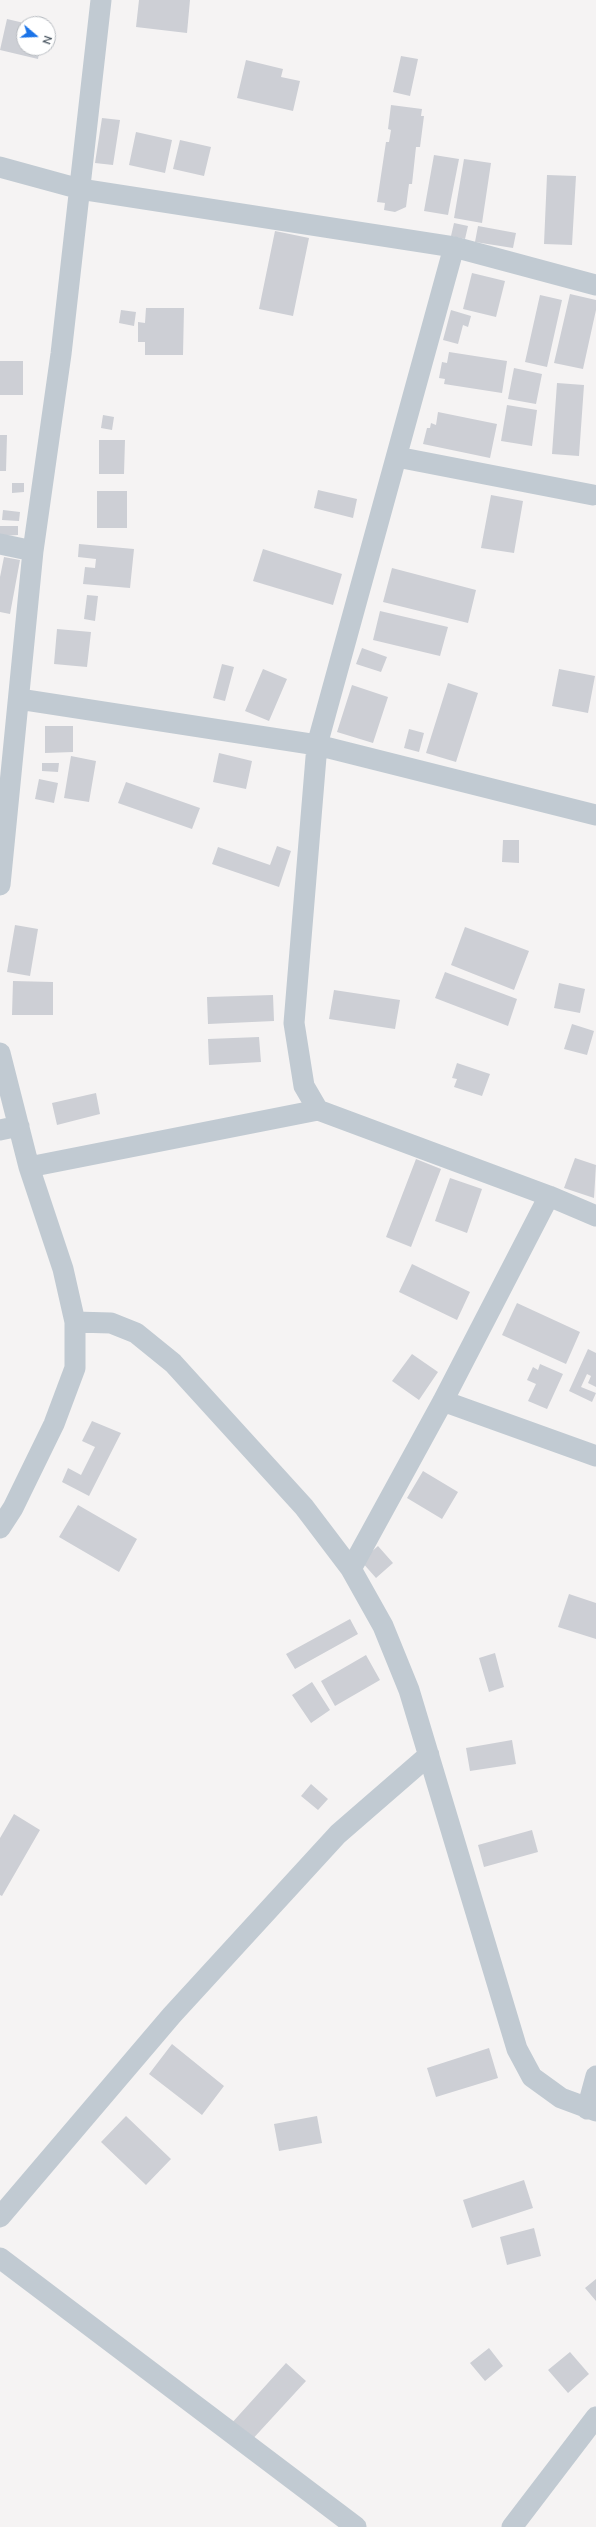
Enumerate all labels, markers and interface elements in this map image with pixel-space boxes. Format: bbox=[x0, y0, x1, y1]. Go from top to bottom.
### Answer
north arrow bbox=[16, 16, 56, 56]
text: N bbox=[38, 33, 55, 46]

